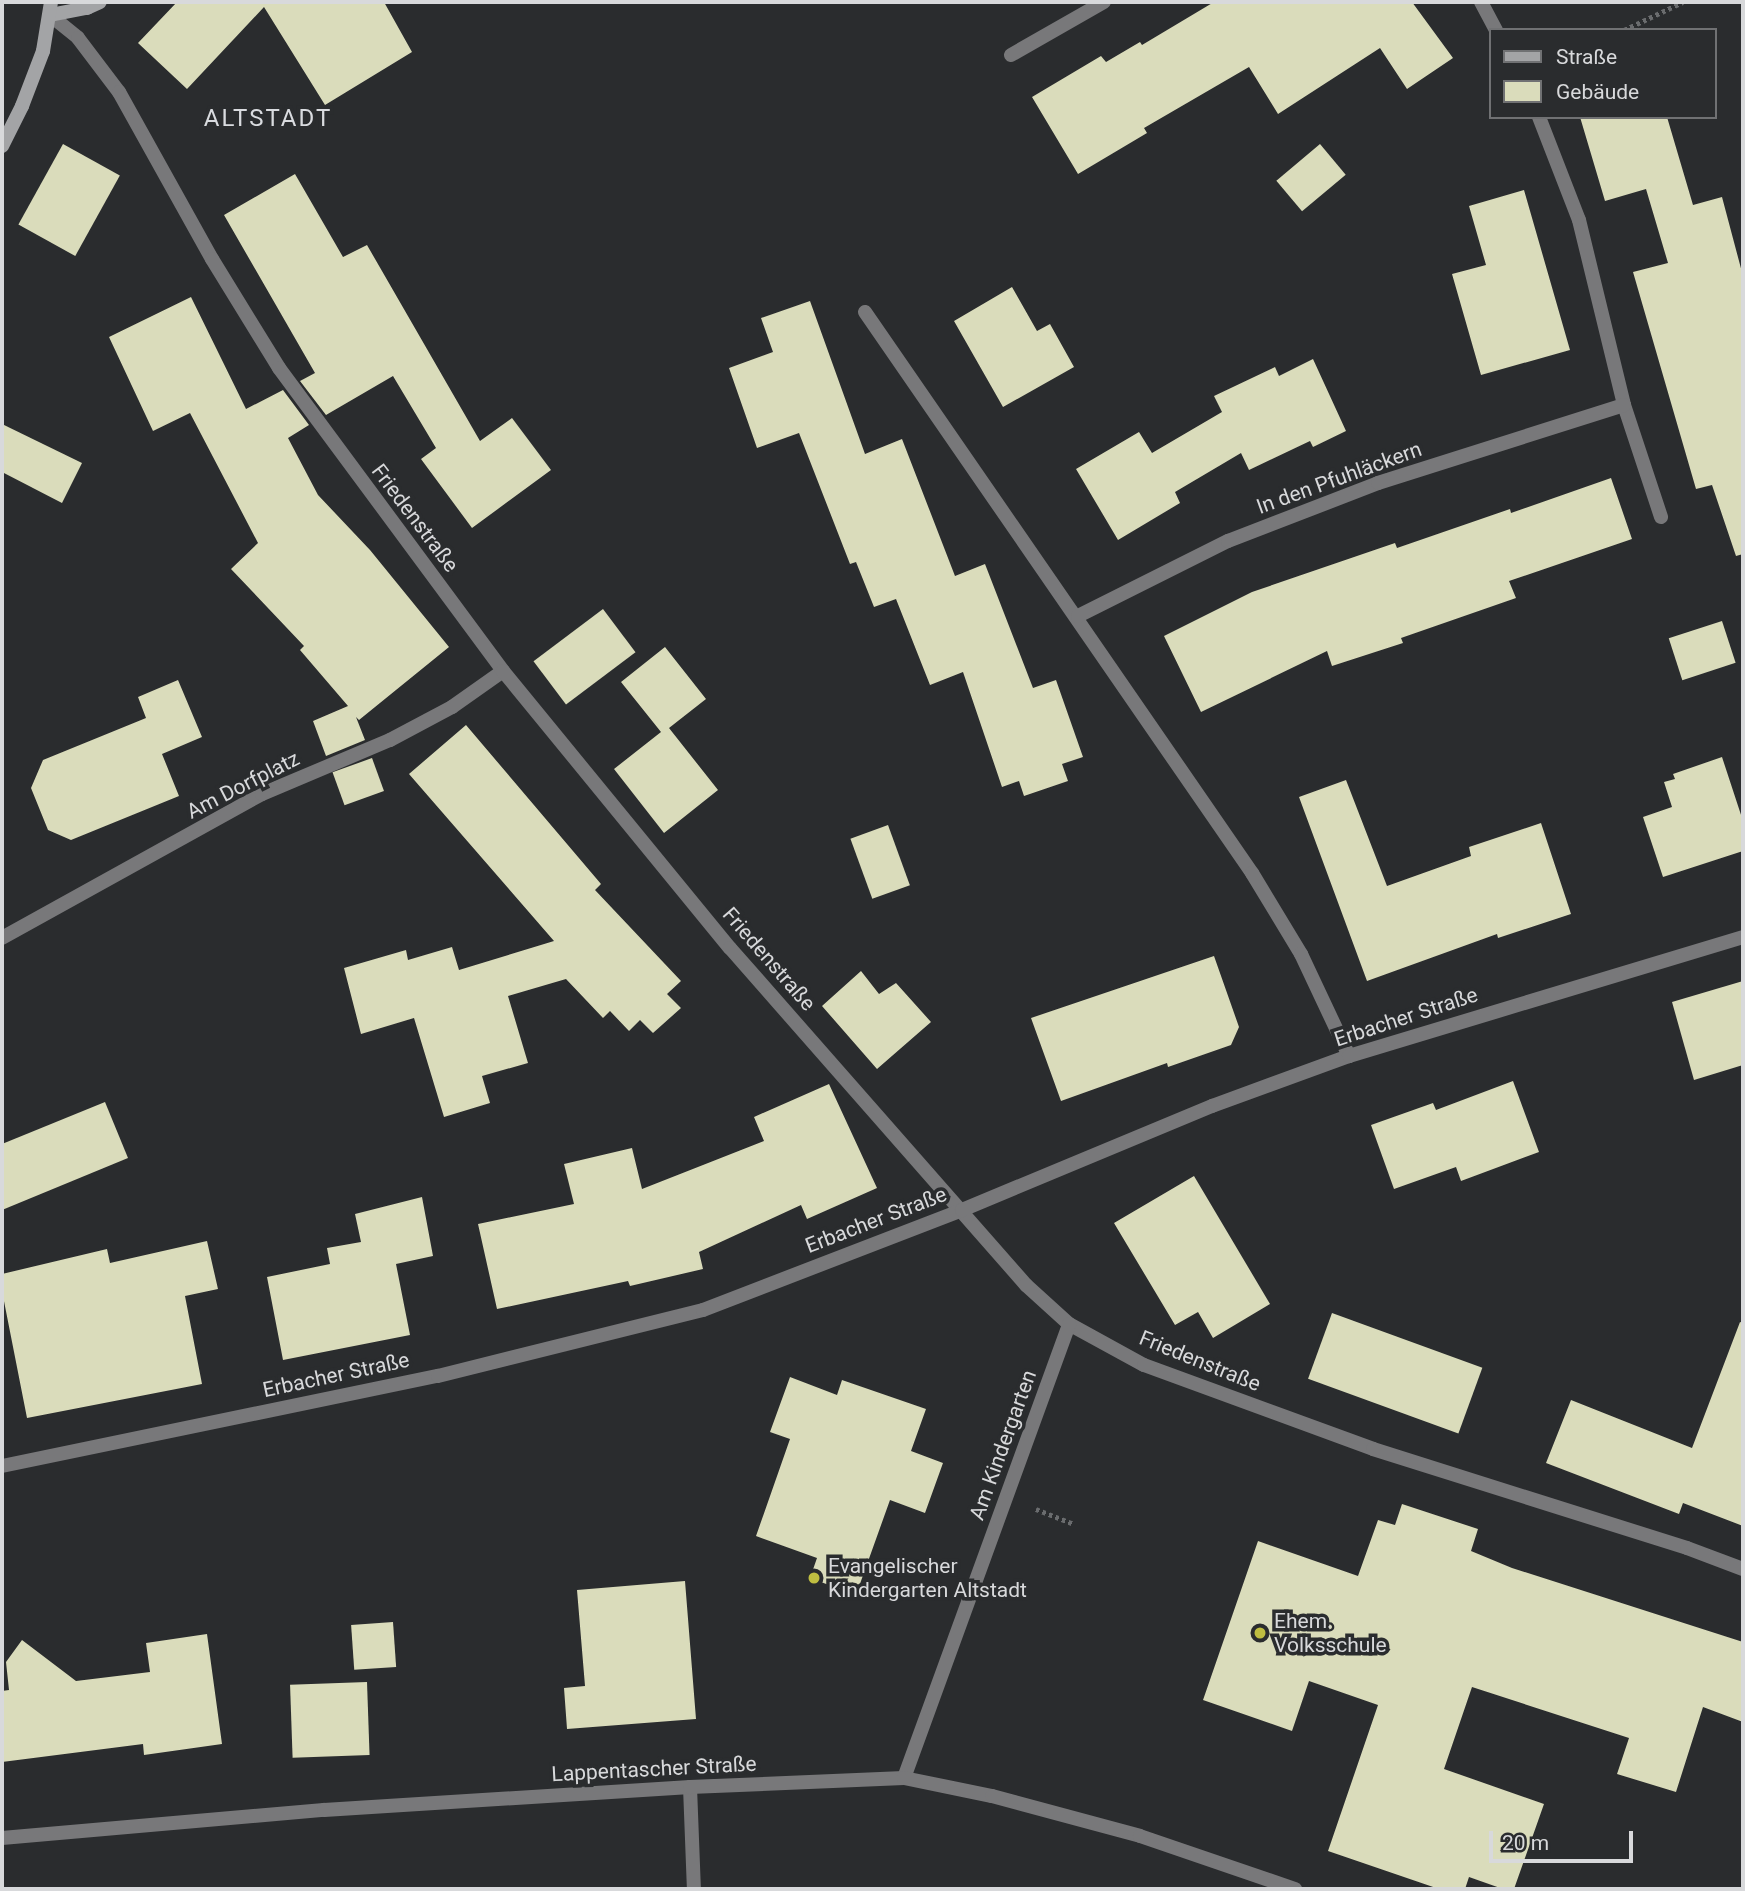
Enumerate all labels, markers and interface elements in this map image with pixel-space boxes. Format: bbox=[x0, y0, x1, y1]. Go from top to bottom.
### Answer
legend bbox=[1490, 28, 1717, 119]
text: Straße bbox=[1556, 45, 1617, 69]
text: Gebäude bbox=[1556, 80, 1639, 104]
district label: ALTSTADT bbox=[205, 105, 331, 133]
street label: In den Pfuhläckern bbox=[1253, 436, 1425, 520]
street label: Friedenstraße bbox=[366, 459, 464, 577]
street label: Am Dorfplatz bbox=[182, 746, 304, 824]
street label: Friedenstraße bbox=[717, 902, 821, 1016]
street label: Erbacher Straße bbox=[1331, 982, 1481, 1052]
street label: Erbacher Straße bbox=[802, 1181, 950, 1259]
street label: Friedenstraße bbox=[1136, 1325, 1264, 1397]
street label: Erbacher Straße bbox=[260, 1347, 412, 1403]
street label: Am Kindergarten bbox=[964, 1367, 1042, 1523]
place label: Evangelischer Kindergarten Altstadt bbox=[828, 1553, 1027, 1603]
marker: Evangelischer Kindergarten Altstadt bbox=[806, 1570, 822, 1586]
place label: Ehem. Volksschule bbox=[1274, 1608, 1387, 1658]
marker: Ehem. Volksschule bbox=[1252, 1625, 1268, 1641]
street label: Lappentascher Straße bbox=[551, 1751, 757, 1787]
scale bar bbox=[1493, 1818, 1636, 1862]
text: 20 m bbox=[1502, 1831, 1549, 1855]

